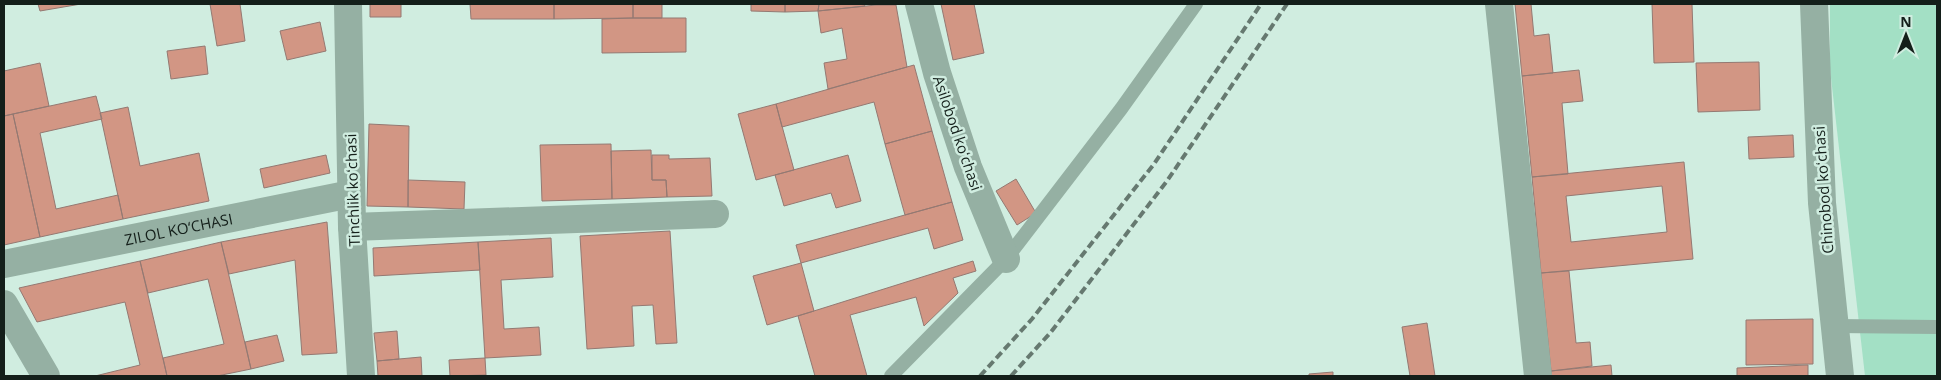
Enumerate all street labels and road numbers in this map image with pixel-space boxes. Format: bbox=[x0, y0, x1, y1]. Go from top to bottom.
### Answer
street label: Asilobod koʻchasi bbox=[929, 73, 987, 193]
street label: Chinobod koʻchasi bbox=[1809, 126, 1837, 254]
street label: Tinchlik koʻchasi bbox=[340, 133, 364, 247]
street label: ZILOL KO‘CHASI bbox=[123, 208, 234, 249]

